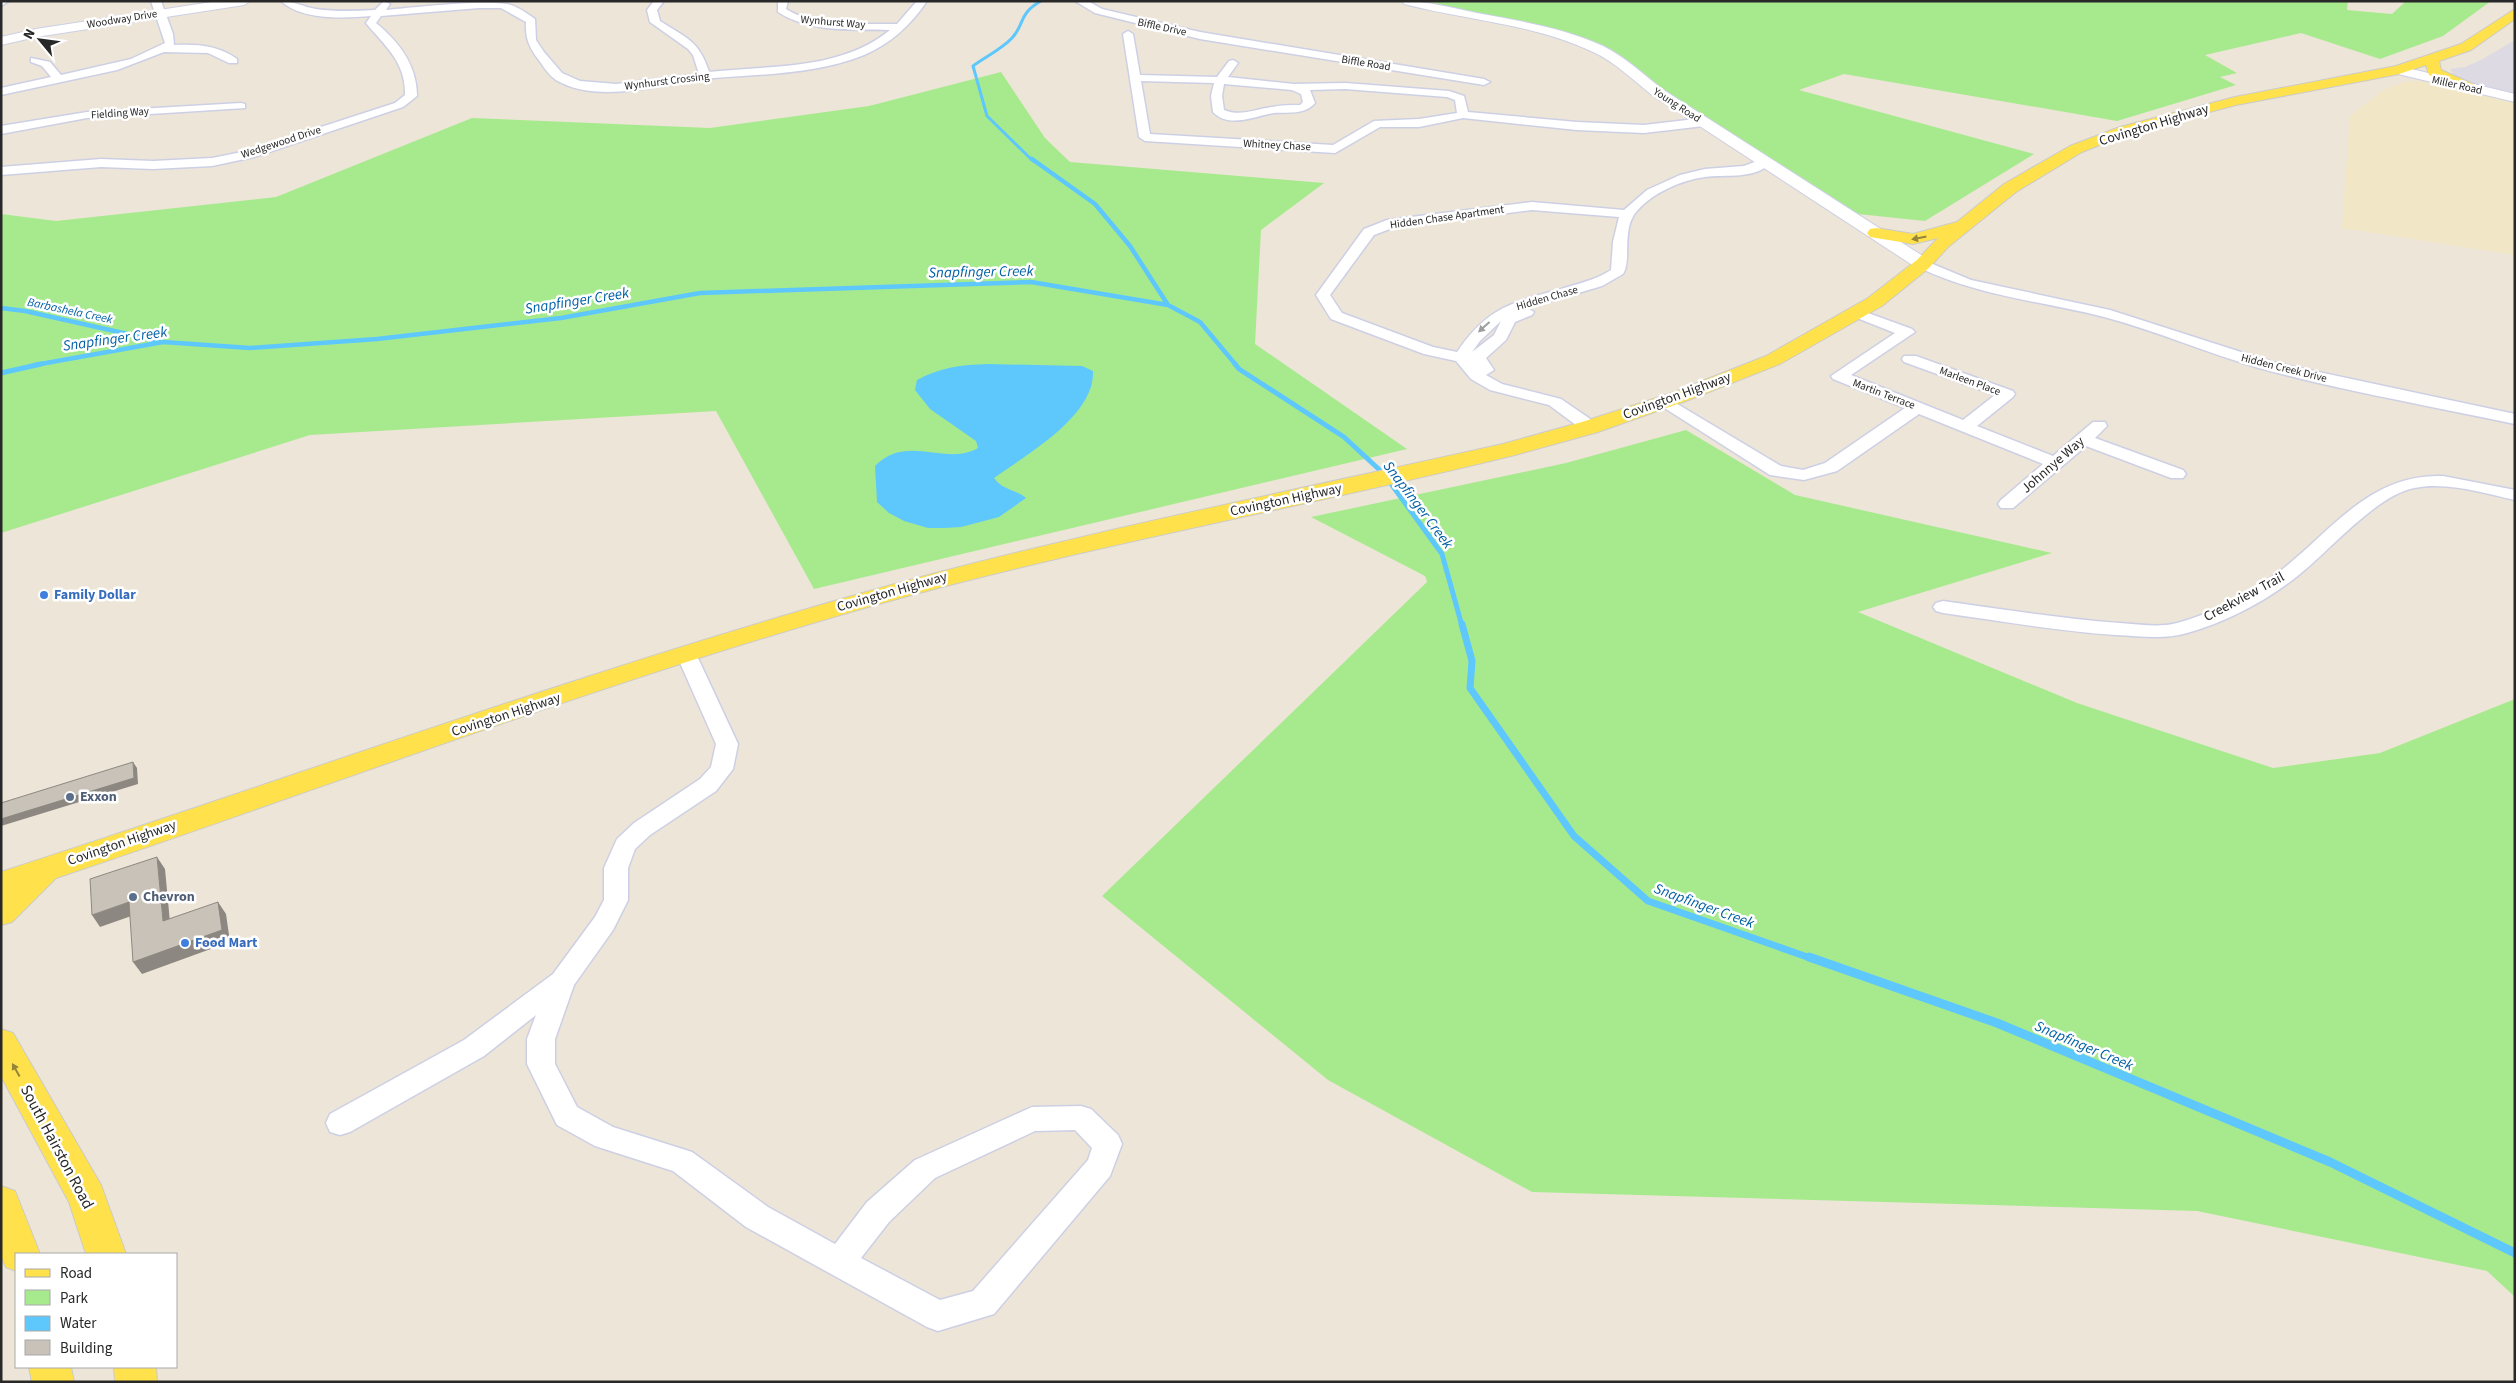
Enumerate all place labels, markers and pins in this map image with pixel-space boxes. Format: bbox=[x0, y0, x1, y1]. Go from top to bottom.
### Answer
place label: Family Dollar bbox=[54, 585, 136, 605]
marker: Family Dollar bbox=[38, 589, 50, 601]
place label: Exxon bbox=[80, 787, 117, 807]
marker: Exxon bbox=[64, 791, 76, 803]
place label: Chevron bbox=[143, 887, 195, 907]
marker: Chevron bbox=[127, 891, 139, 903]
place label: Food Mart bbox=[195, 933, 258, 953]
marker: Food Mart bbox=[179, 937, 191, 949]

